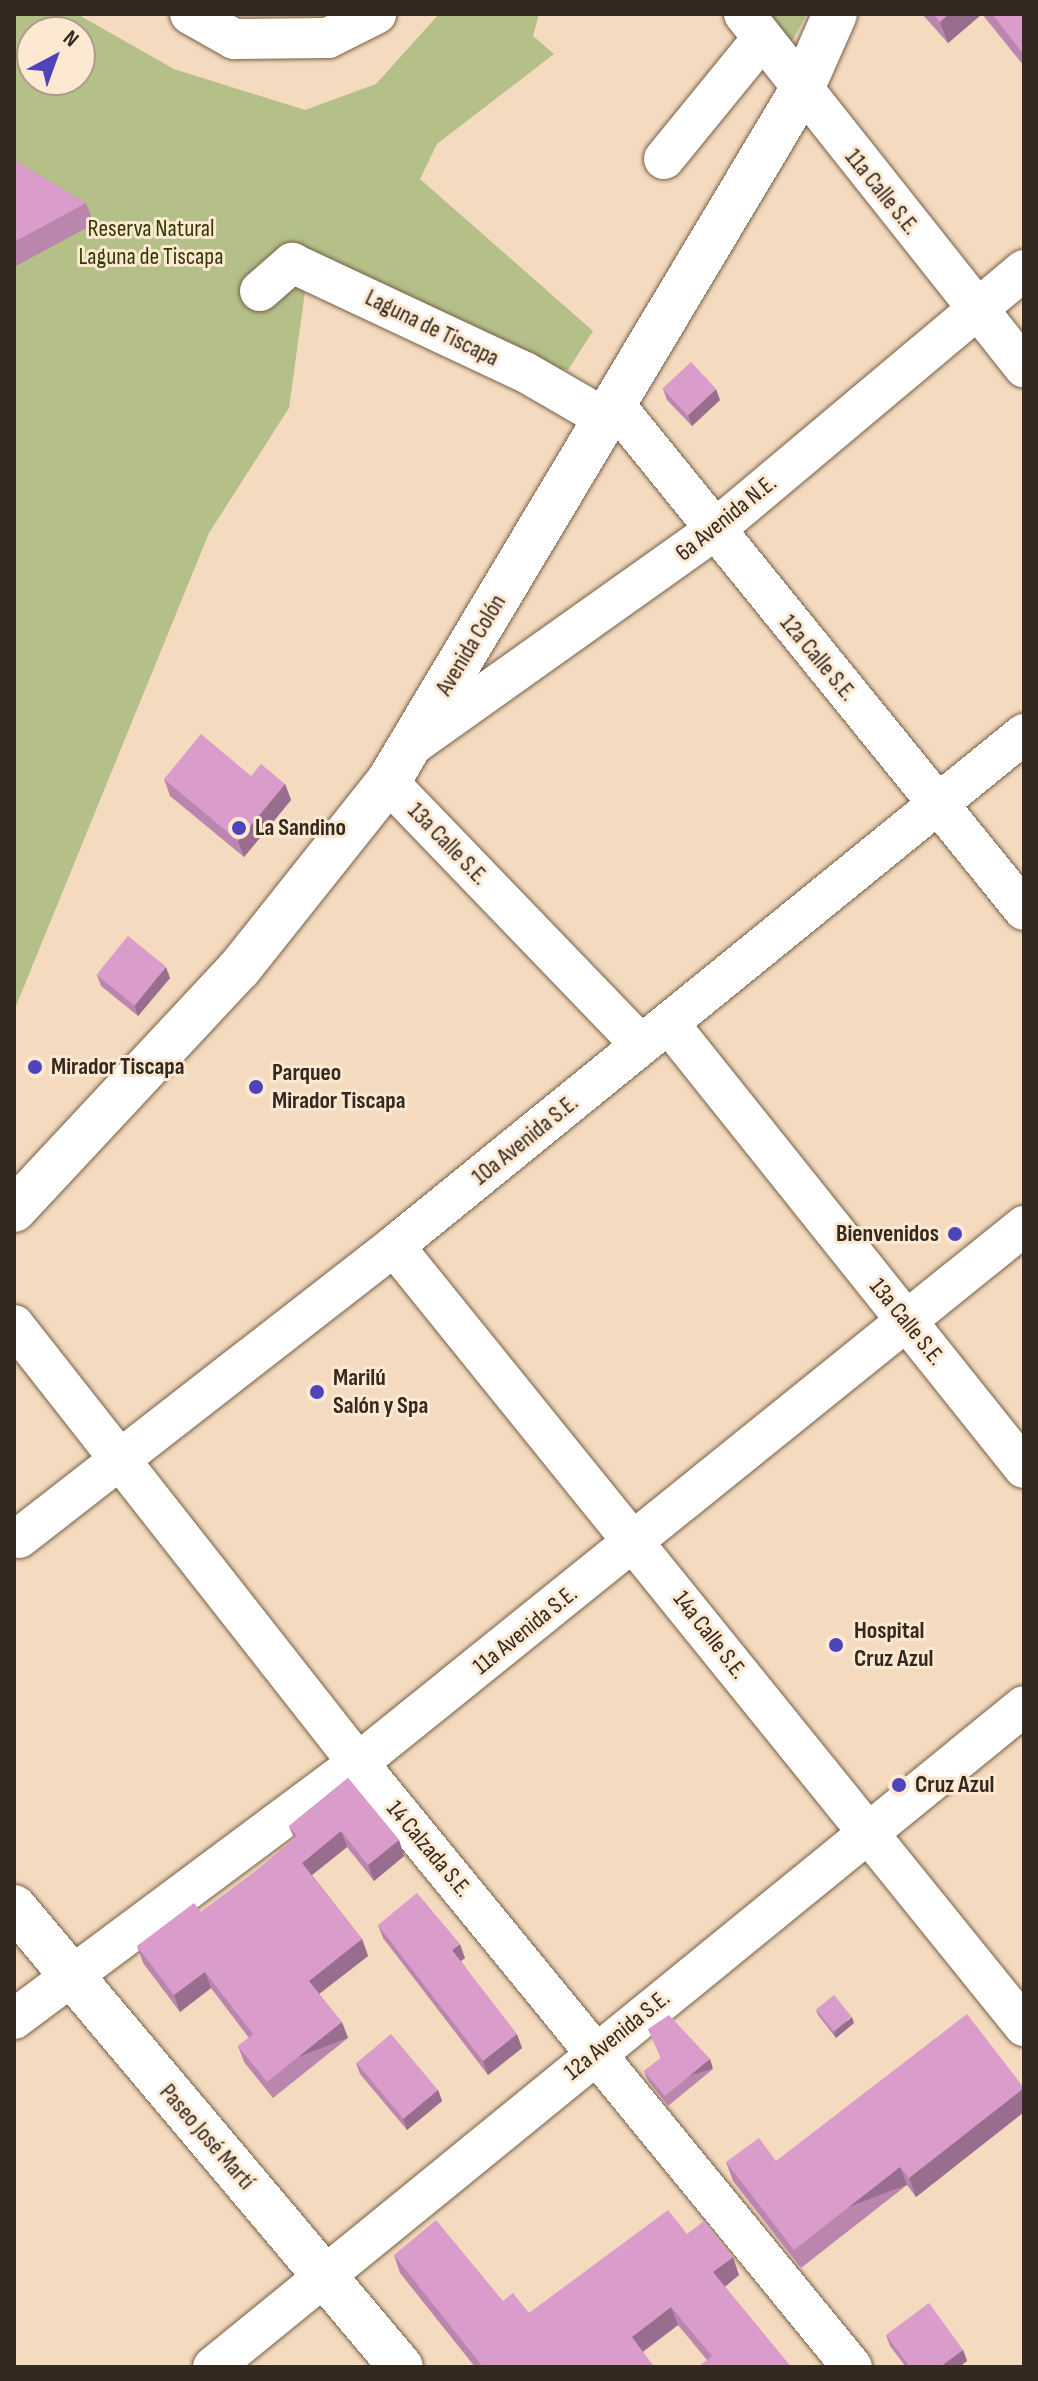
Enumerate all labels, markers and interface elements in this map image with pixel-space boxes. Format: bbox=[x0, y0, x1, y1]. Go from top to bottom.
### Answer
north arrow bbox=[16, 16, 96, 96]
text: N bbox=[57, 25, 84, 53]
street label: 11a Calle S.E. bbox=[839, 143, 925, 241]
park label: Reserva Natural Laguna de Tiscapa bbox=[78, 215, 224, 271]
street label: Laguna de Tiscapa bbox=[361, 283, 503, 373]
street label: 6a Avenida N.E. bbox=[670, 469, 782, 567]
street label: Avenida Colón bbox=[430, 589, 512, 701]
street label: 12a Calle S.E. bbox=[774, 609, 862, 707]
street label: 13a Calle S.E. bbox=[402, 797, 494, 891]
place label: La Sandino bbox=[255, 814, 346, 842]
marker: La Sandino bbox=[230, 819, 248, 837]
place label: Mirador Tiscapa bbox=[51, 1053, 184, 1081]
marker: Mirador Tiscapa bbox=[26, 1058, 44, 1076]
place label: Parqueo Mirador Tiscapa bbox=[272, 1059, 405, 1115]
marker: Parqueo Mirador Tiscapa bbox=[247, 1078, 265, 1096]
street label: 10a Avenida S.E. bbox=[466, 1089, 584, 1191]
place label: Bienvenidos bbox=[836, 1220, 939, 1248]
marker: Bienvenidos bbox=[946, 1225, 964, 1243]
street label: 13a Calle S.E. bbox=[863, 1273, 951, 1371]
place label: Marilú Salón y Spa bbox=[333, 1364, 428, 1420]
marker: Marilú Salón y Spa bbox=[308, 1383, 326, 1401]
street label: 11a Avenida S.E. bbox=[467, 1579, 583, 1681]
street label: 14a Calle S.E. bbox=[667, 1585, 753, 1685]
place label: Hospital Cruz Azul bbox=[854, 1617, 933, 1673]
marker: Hospital Cruz Azul bbox=[825, 1634, 847, 1656]
place label: Cruz Azul bbox=[915, 1771, 994, 1799]
marker: Cruz Azul bbox=[890, 1776, 908, 1794]
street label: 14 Calzada S.E. bbox=[380, 1795, 478, 1903]
street label: 12a Avenida S.E. bbox=[558, 1984, 676, 2086]
street label: Paseo José Martí bbox=[153, 2078, 261, 2196]

